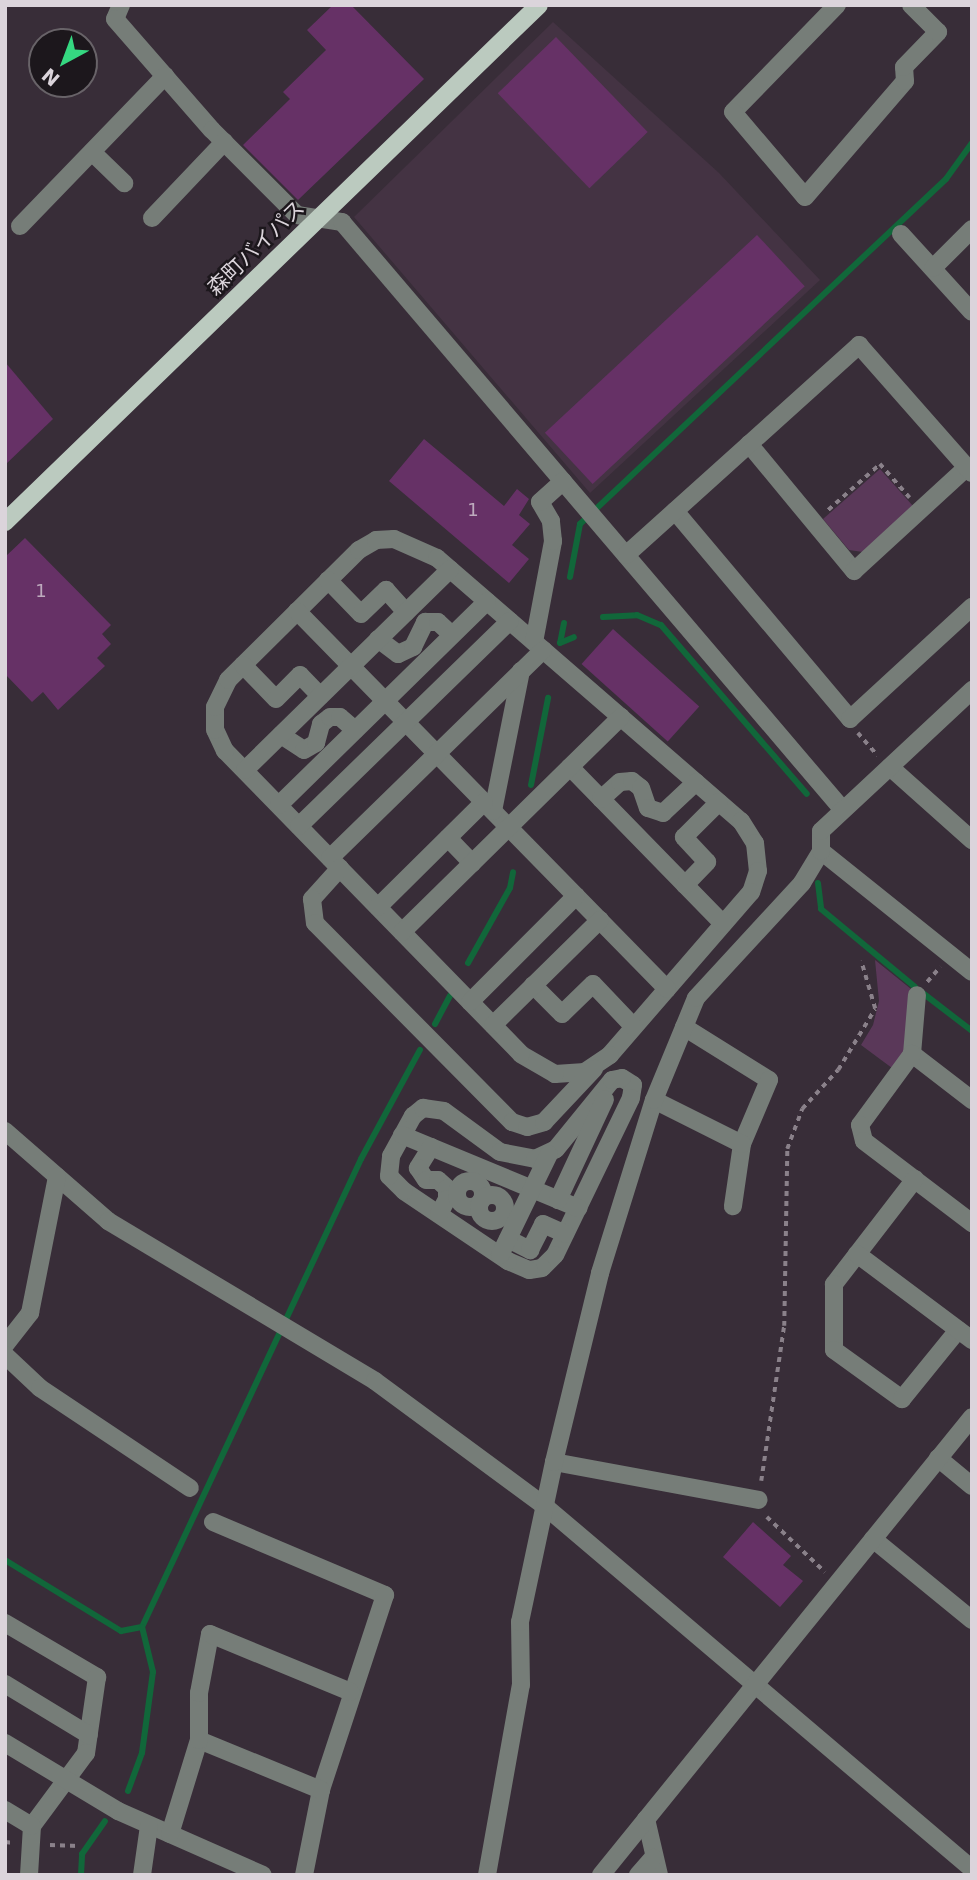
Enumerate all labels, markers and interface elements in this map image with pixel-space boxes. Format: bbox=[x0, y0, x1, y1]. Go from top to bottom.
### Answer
north arrow bbox=[28, 28, 98, 98]
text: N bbox=[37, 64, 64, 91]
street label: 森町バイパス bbox=[202, 195, 310, 301]
house number: 1 bbox=[467, 499, 479, 521]
house number: 1 bbox=[35, 580, 47, 602]

